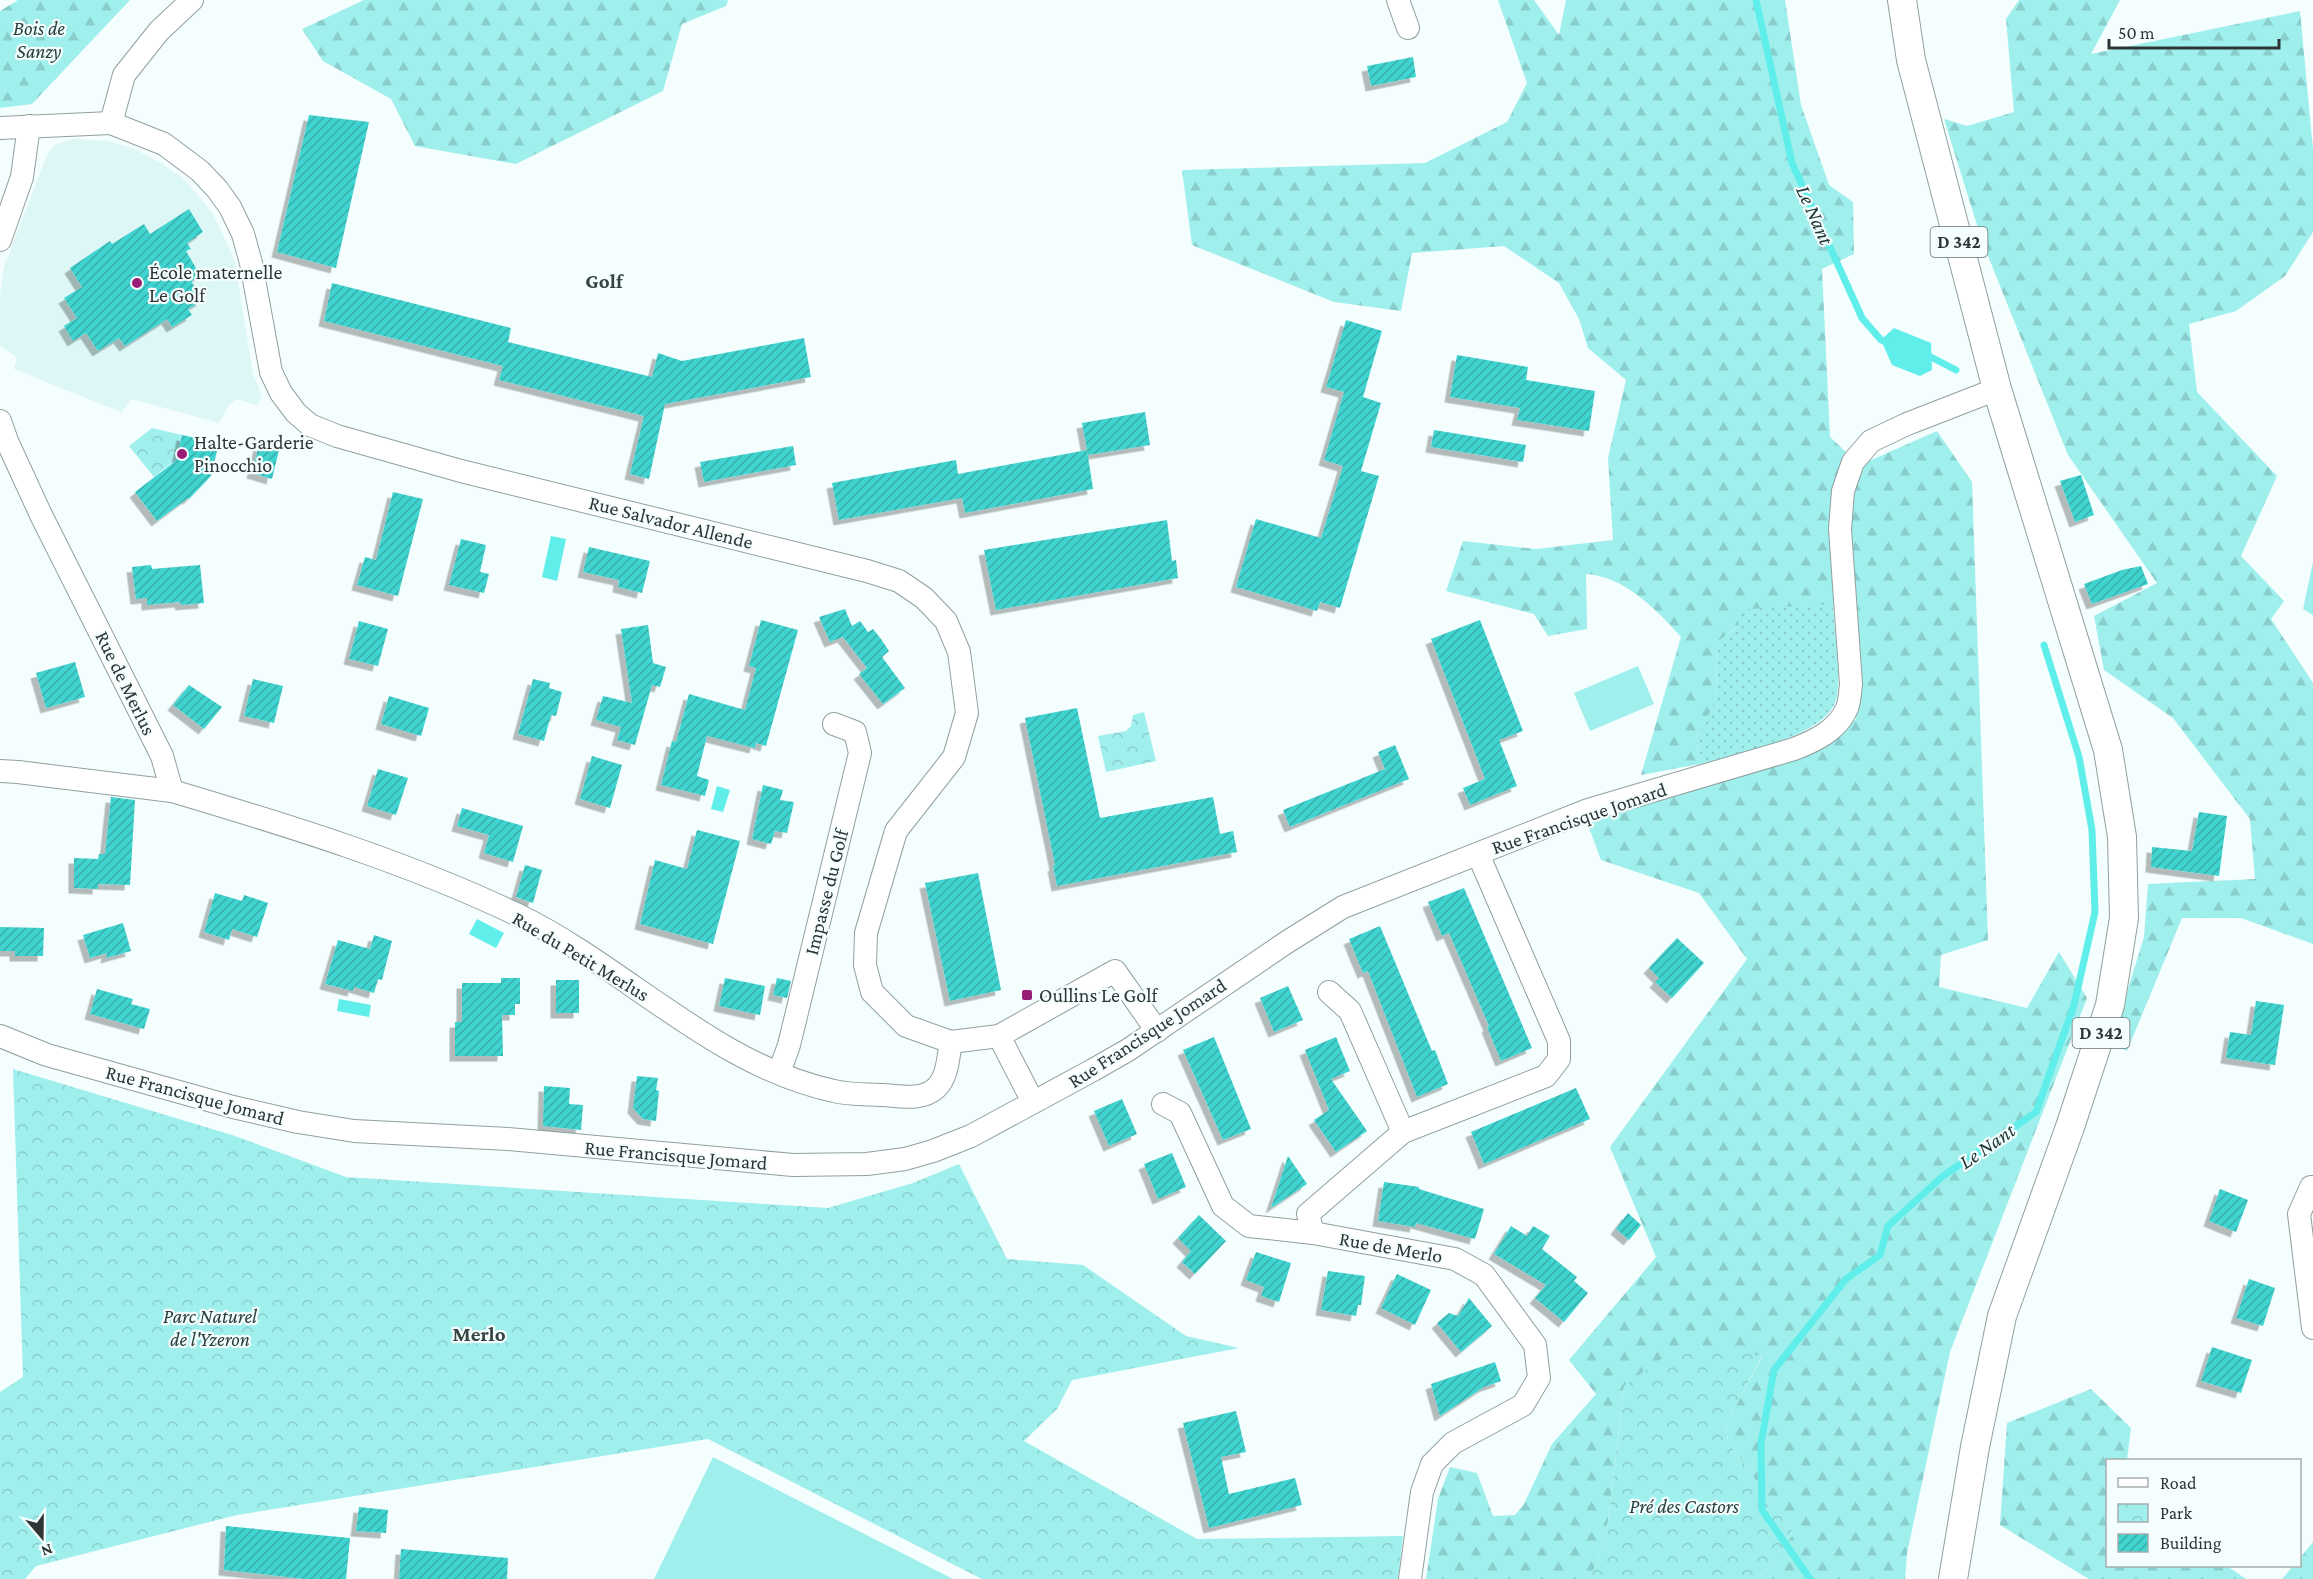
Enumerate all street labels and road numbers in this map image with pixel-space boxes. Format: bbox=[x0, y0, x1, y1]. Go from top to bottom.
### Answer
road number: D 342 bbox=[1930, 227, 1988, 257]
street label: Rue Salvador Allende bbox=[587, 491, 755, 553]
street label: Rue de Merlus bbox=[91, 627, 161, 739]
street label: Rue Francisque Jomard bbox=[1489, 778, 1670, 859]
street label: Impasse du Golf bbox=[800, 826, 853, 957]
street label: Rue du Petit Merlus bbox=[509, 906, 653, 1006]
street label: Rue Francisque Jomard bbox=[1064, 974, 1231, 1093]
road number: D 342 bbox=[2072, 1018, 2130, 1048]
street label: Rue Francisque Jomard bbox=[103, 1061, 287, 1130]
street label: Rue Francisque Jomard bbox=[584, 1136, 769, 1175]
street label: Rue de Merlo bbox=[1338, 1227, 1444, 1267]

